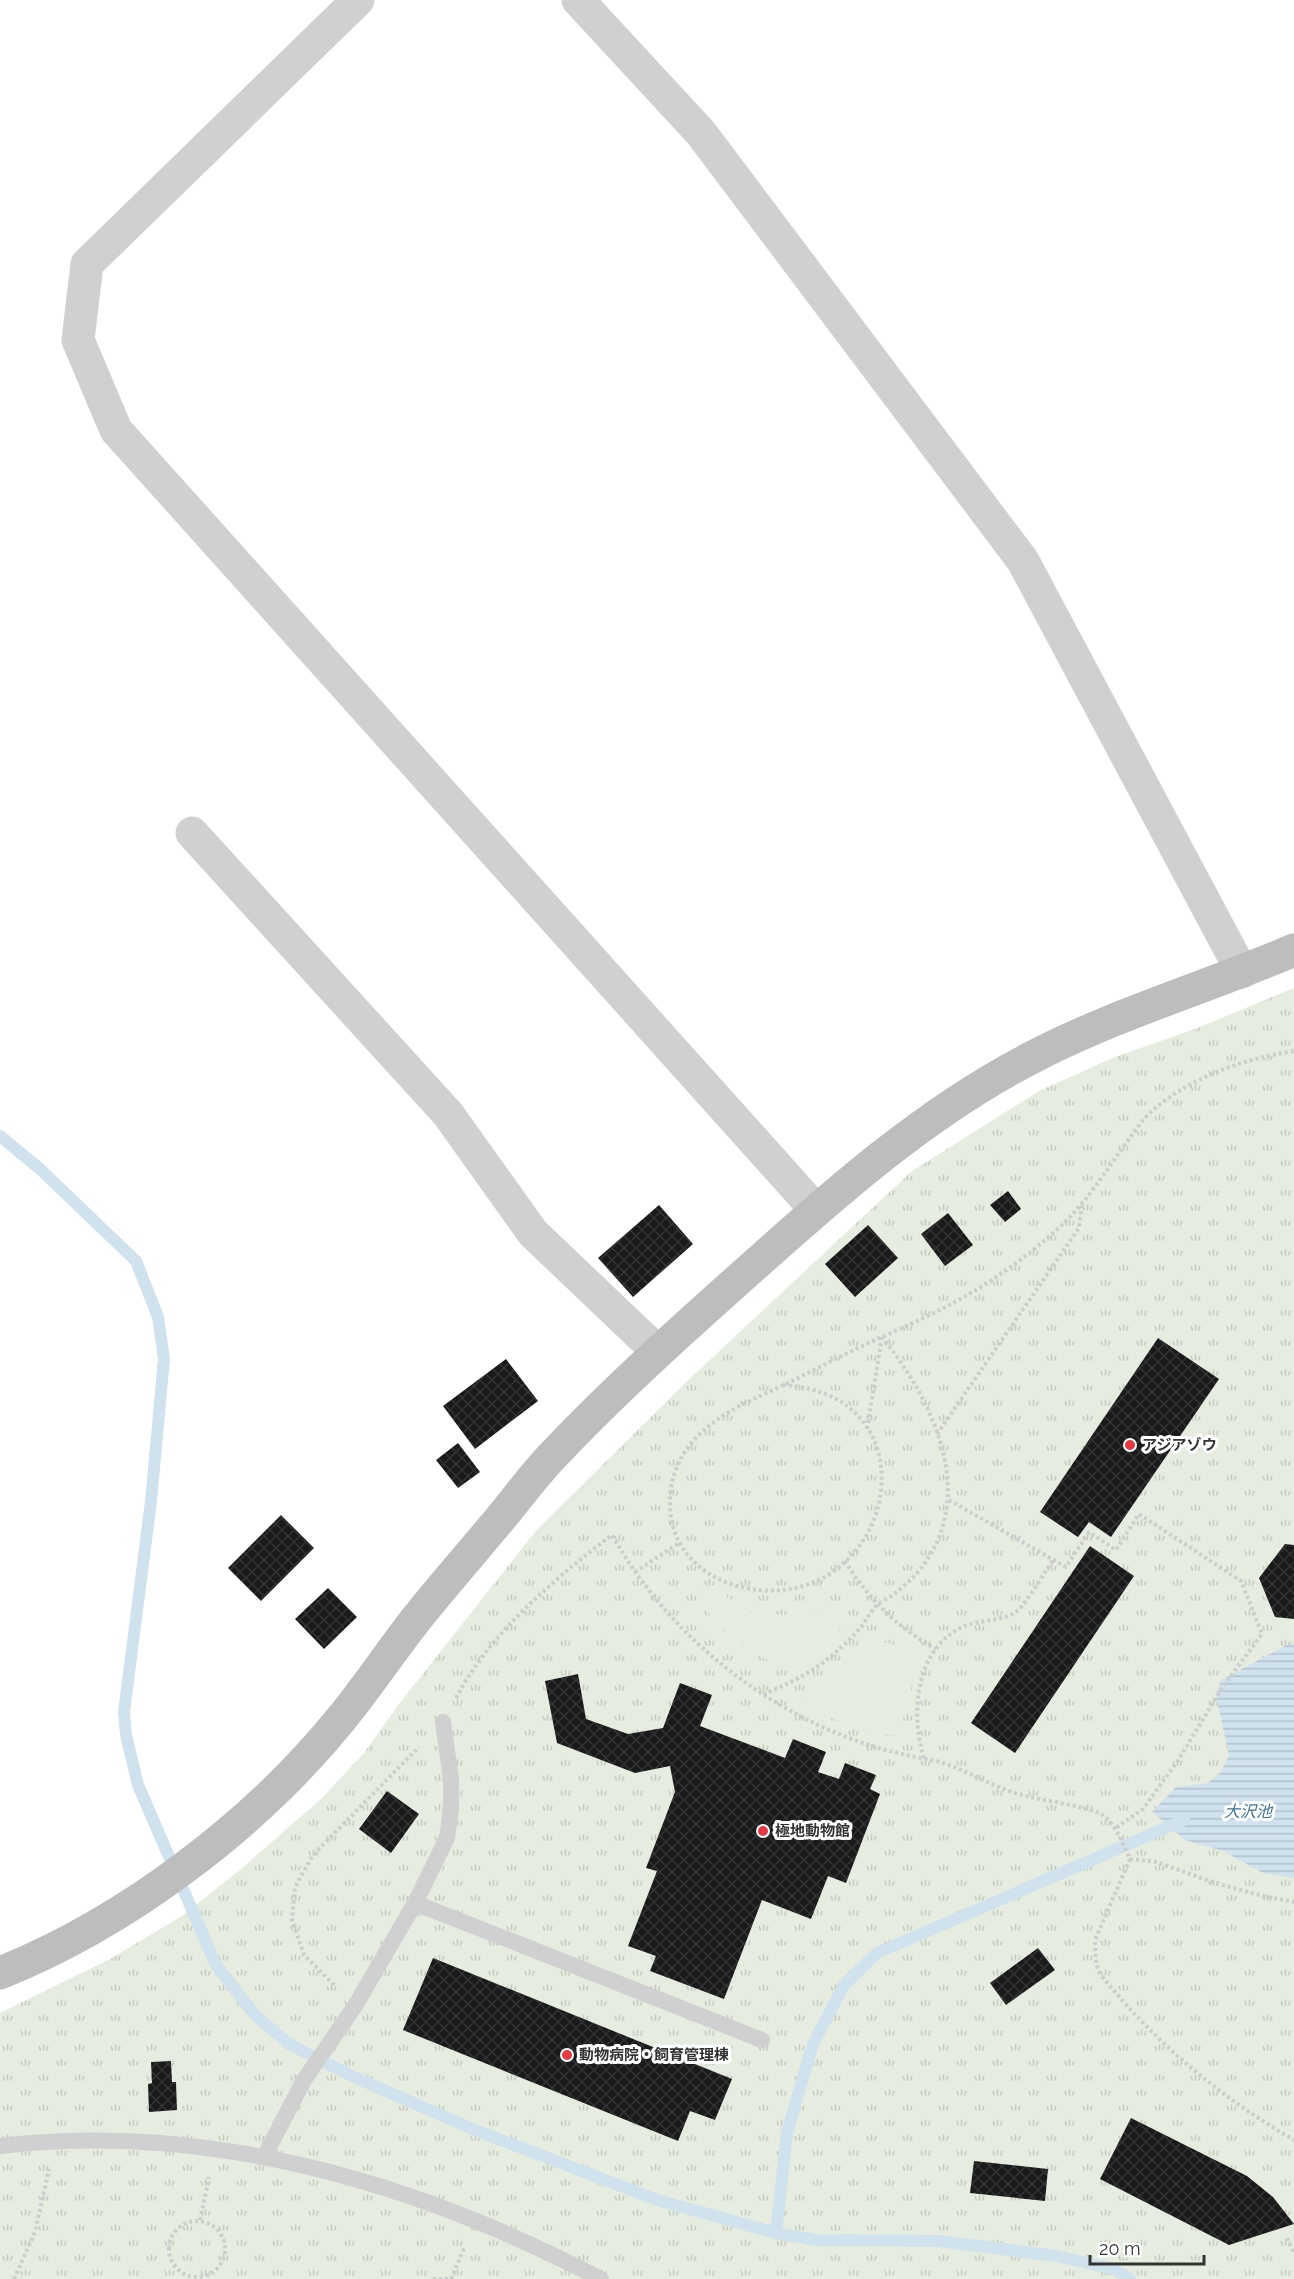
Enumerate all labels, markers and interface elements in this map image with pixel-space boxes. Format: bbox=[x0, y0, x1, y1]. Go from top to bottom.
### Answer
place label: アジアゾウ bbox=[1142, 1436, 1216, 1454]
marker: アジアゾウ bbox=[1123, 1438, 1137, 1452]
water label: 大沢池 bbox=[1224, 1802, 1274, 1821]
place label: 極地動物館 bbox=[775, 1822, 850, 1840]
marker: 極地動物館 bbox=[756, 1824, 770, 1838]
place label: 動物病院・飼育管理棟 bbox=[579, 2046, 729, 2064]
marker: 動物病院・飼育管理棟 bbox=[560, 2048, 574, 2062]
scale bar bbox=[1090, 2228, 1204, 2266]
text: 20 m bbox=[1099, 2238, 1141, 2259]

